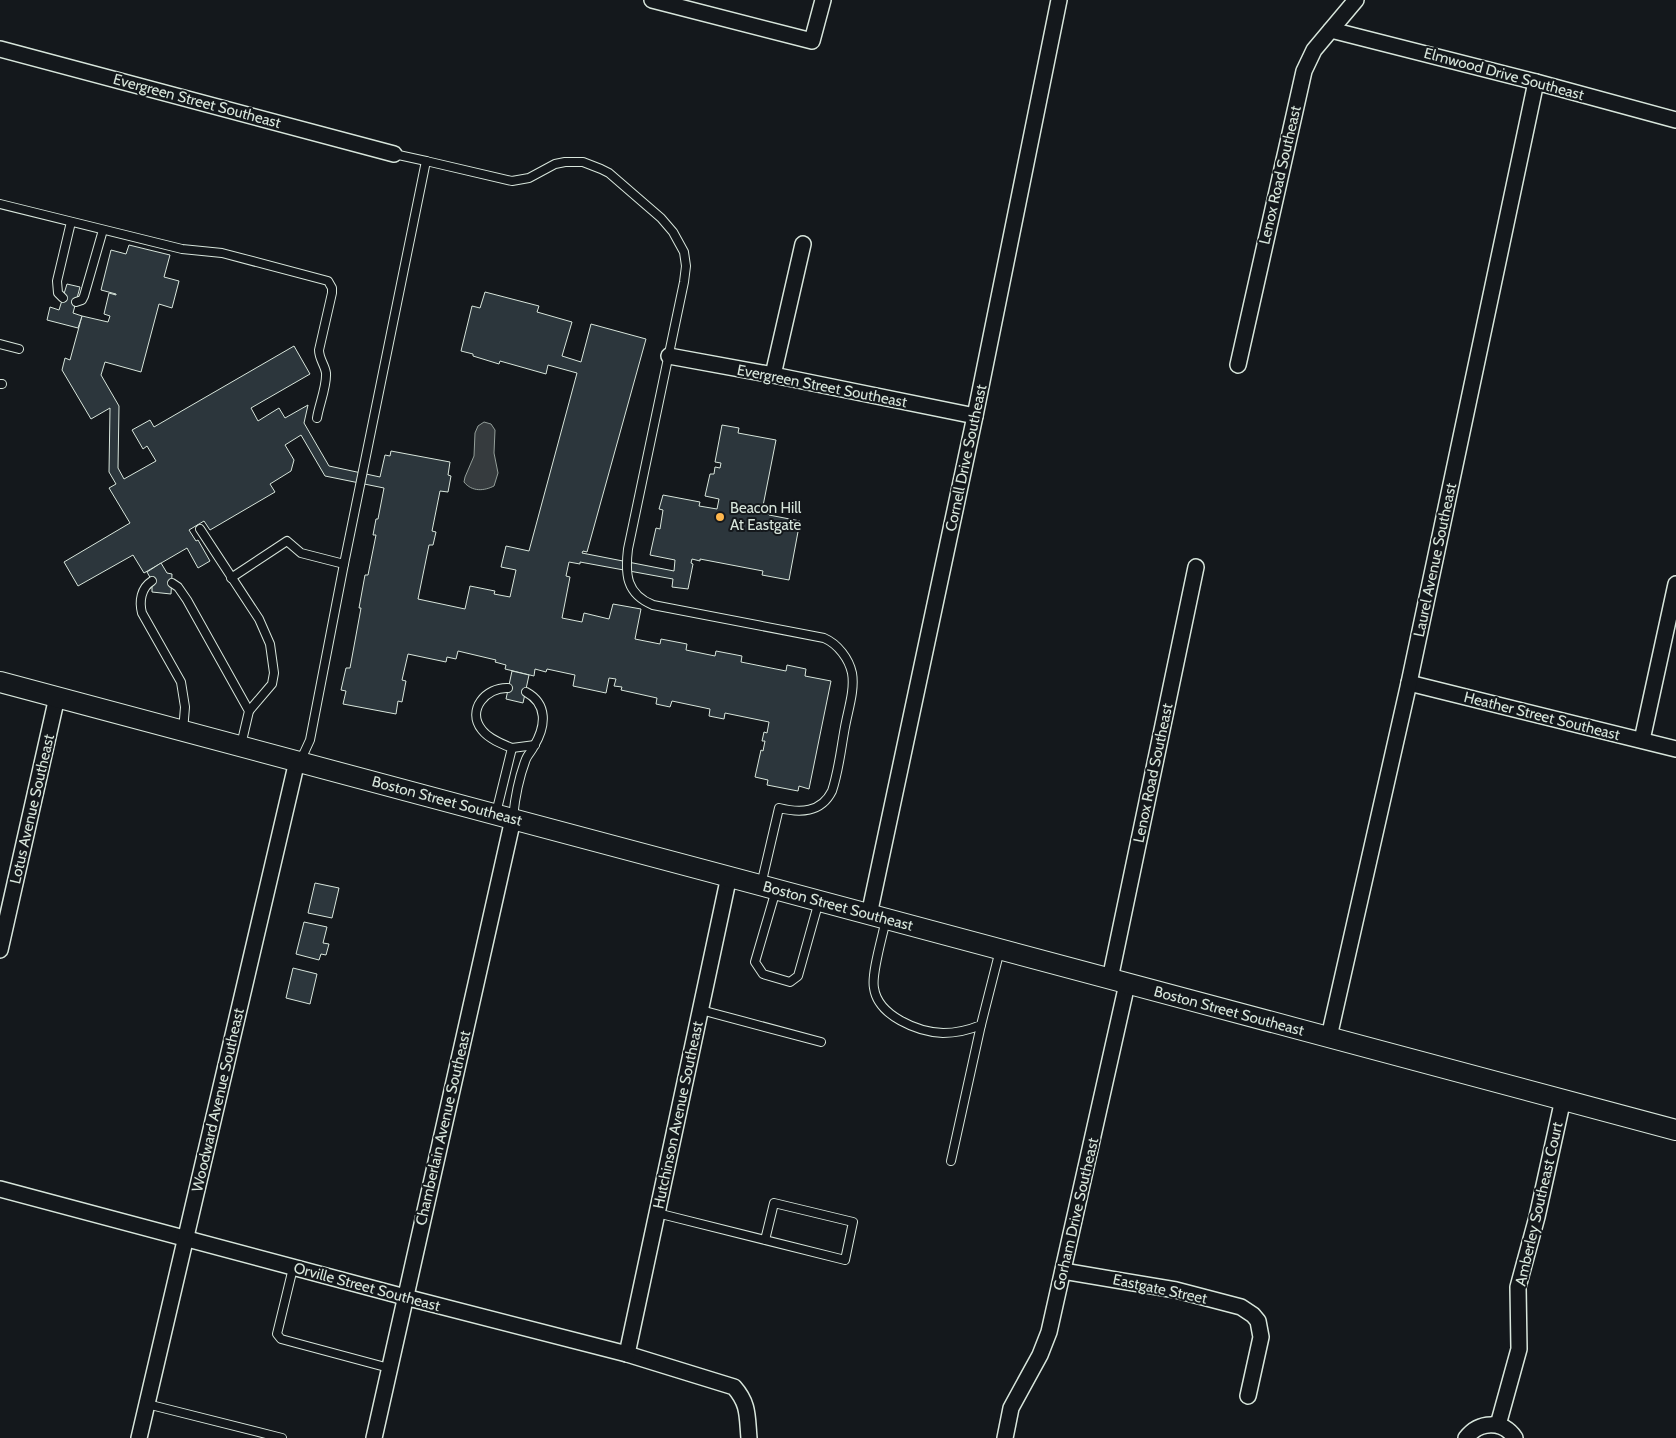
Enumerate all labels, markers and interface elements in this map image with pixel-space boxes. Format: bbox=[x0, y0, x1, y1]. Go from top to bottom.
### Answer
street label: Elmwood Drive Southeast bbox=[1422, 44, 1586, 104]
street label: Evergreen Street Southeast bbox=[111, 70, 283, 132]
street label: Lenox Road Southeast bbox=[1255, 104, 1305, 246]
street label: Evergreen Street Southeast bbox=[735, 361, 909, 411]
street label: Cornell Drive Southeast bbox=[942, 383, 990, 533]
street label: Laurel Avenue Southeast bbox=[1410, 481, 1460, 639]
place label: Beacon Hill At Eastgate bbox=[730, 499, 802, 534]
marker: Beacon Hill At Eastgate bbox=[714, 511, 726, 523]
street label: Heather Street Southeast bbox=[1462, 688, 1622, 744]
street label: Lenox Road Southeast bbox=[1129, 702, 1177, 844]
street label: Lotus Avenue Southeast bbox=[6, 732, 58, 886]
street label: Boston Street Southeast bbox=[370, 772, 524, 830]
street label: Boston Street Southeast bbox=[761, 877, 915, 935]
street label: Boston Street Southeast bbox=[1152, 982, 1306, 1040]
street label: Woodward Avenue Southeast bbox=[188, 1006, 248, 1194]
street label: Hutchinson Avenue Southeast bbox=[649, 1020, 707, 1210]
street label: Chamberlain Avenue Southeast bbox=[412, 1029, 474, 1227]
street label: Amberley Southeast Court bbox=[1511, 1120, 1567, 1288]
street label: Gorham Drive Southeast bbox=[1050, 1136, 1102, 1292]
street label: Orville Street Southeast bbox=[292, 1259, 442, 1315]
street label: Eastgate Street bbox=[1111, 1270, 1209, 1308]

